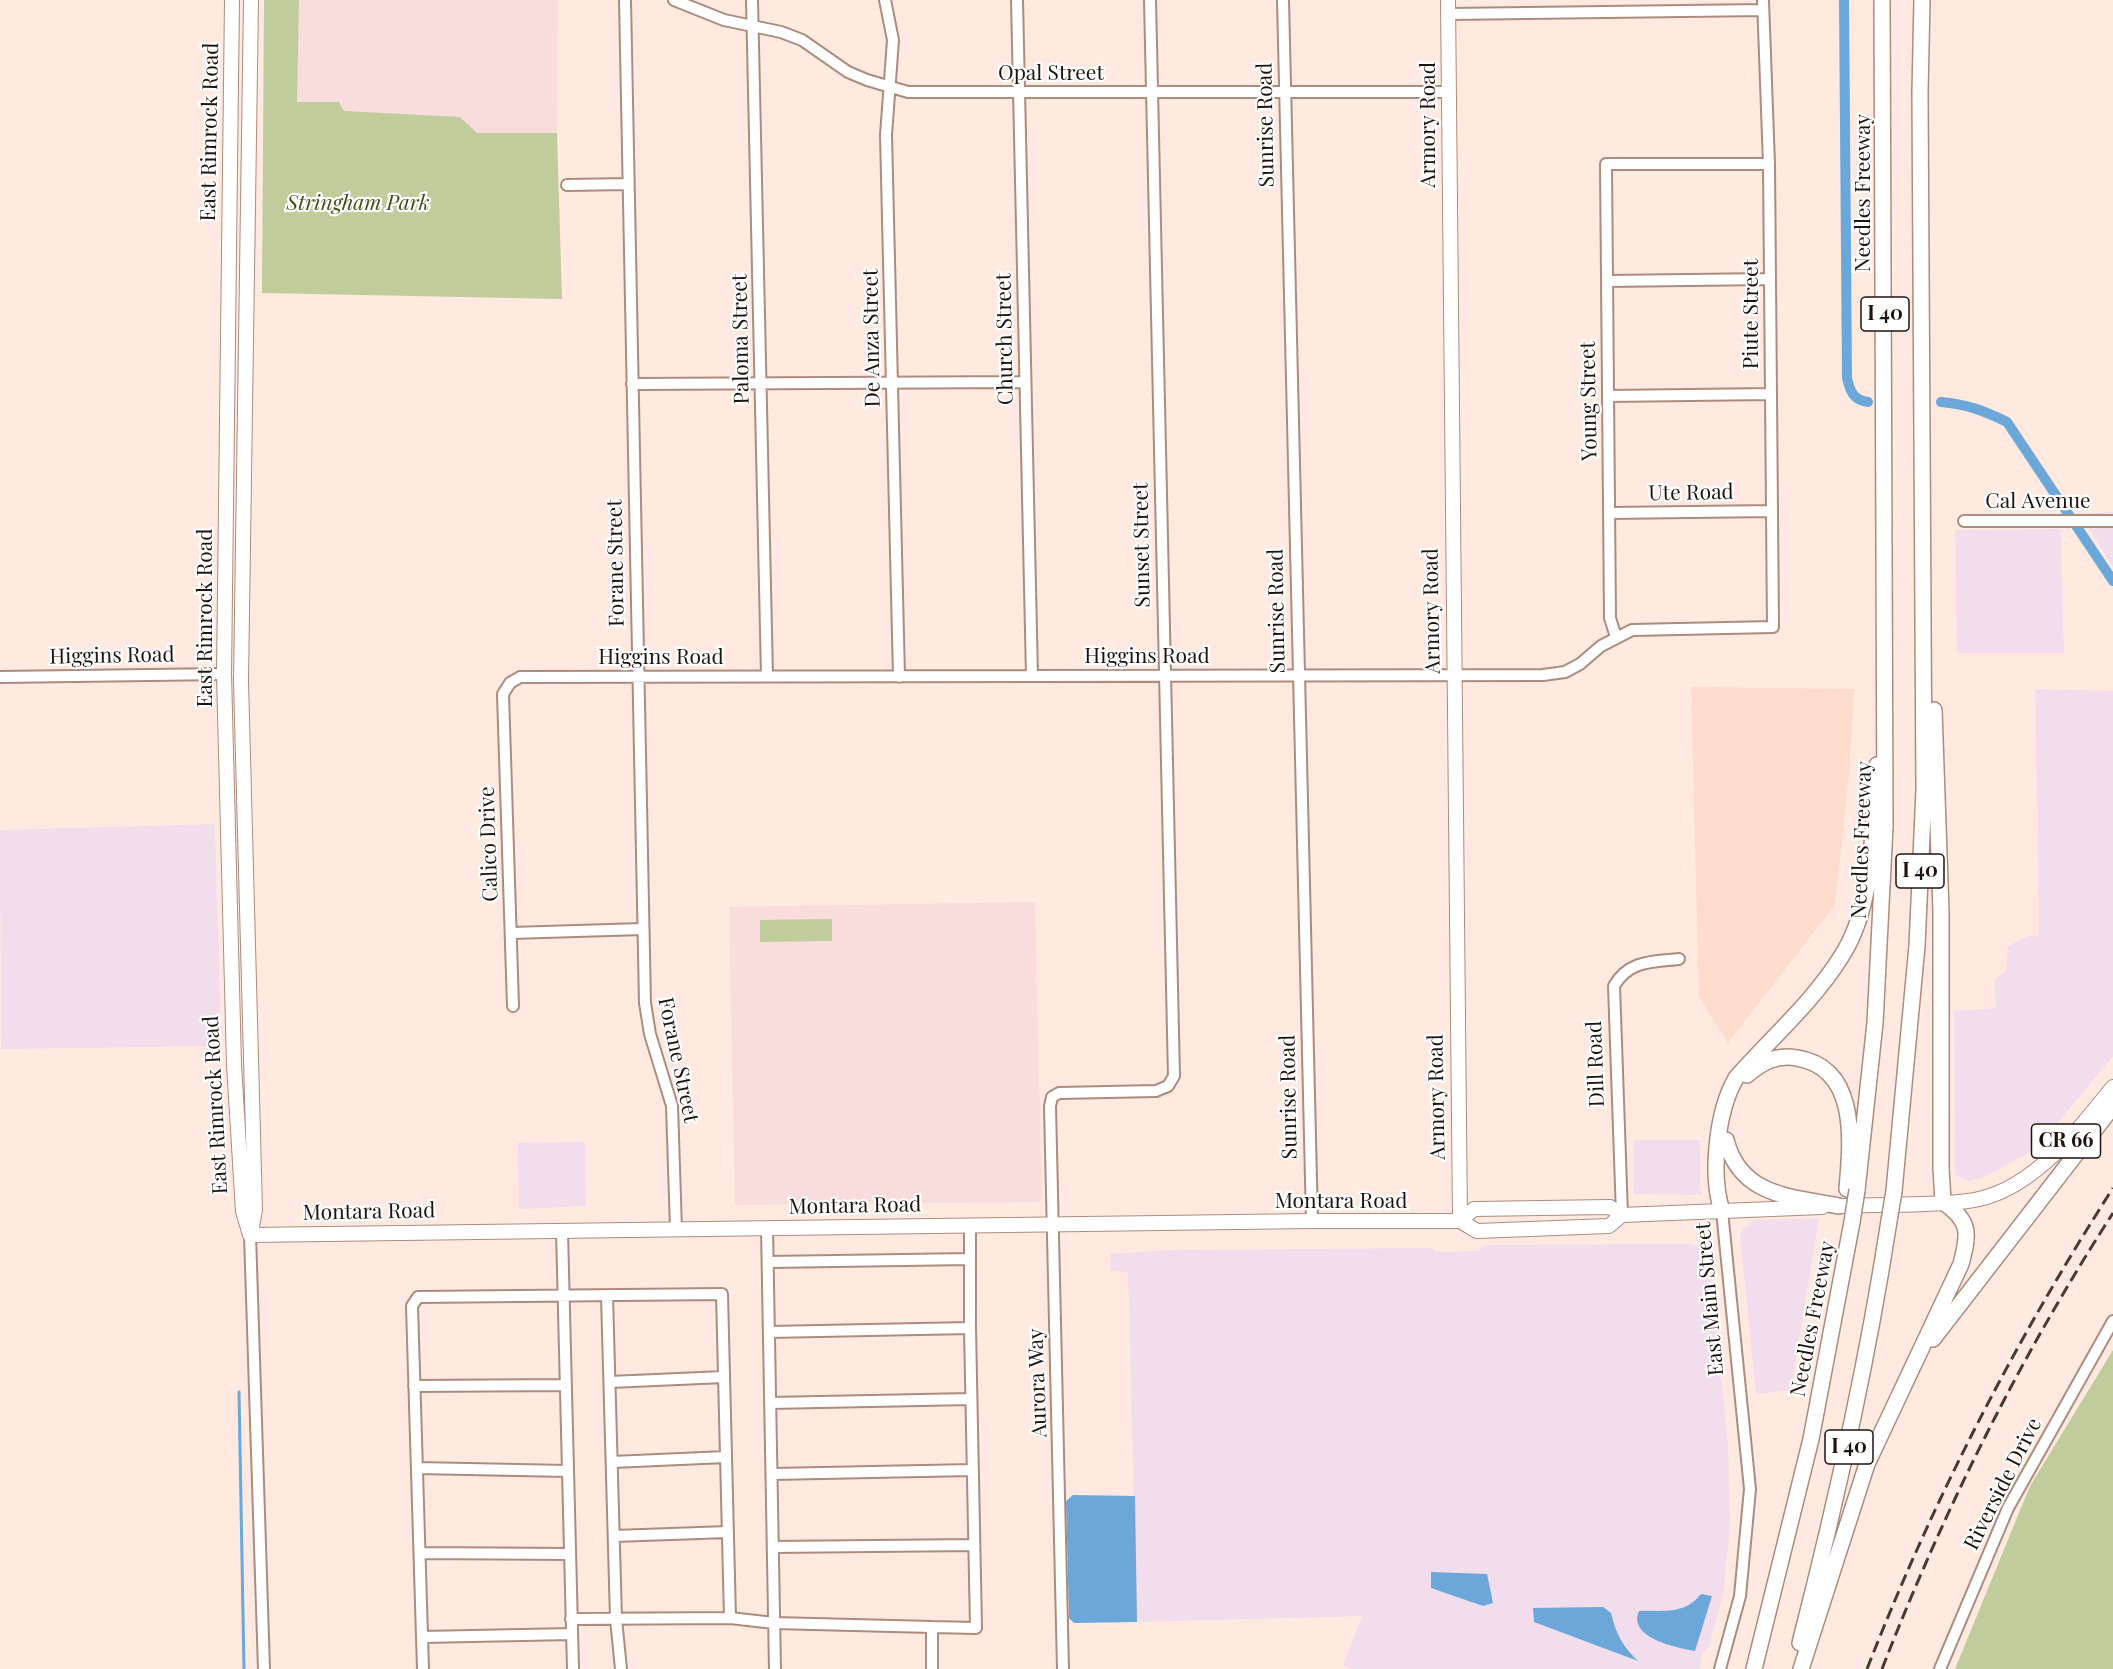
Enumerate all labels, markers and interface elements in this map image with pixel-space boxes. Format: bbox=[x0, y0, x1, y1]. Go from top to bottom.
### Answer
street label: East Rimrock Road bbox=[196, 42, 224, 222]
street label: Opal Street bbox=[998, 60, 1104, 86]
street label: Sunrise Road bbox=[1252, 62, 1280, 188]
street label: Armory Road bbox=[1415, 62, 1441, 188]
street label: Needles Freeway bbox=[1850, 114, 1876, 272]
park label: Stringham Park bbox=[286, 190, 430, 216]
street label: Piute Street bbox=[1738, 259, 1764, 369]
street label: De Anza Street bbox=[858, 268, 886, 408]
street label: Paloma Street bbox=[727, 273, 755, 405]
street label: Church Street bbox=[991, 273, 1019, 405]
road number: I 40 bbox=[1861, 297, 1909, 331]
street label: Young Street bbox=[1575, 341, 1603, 461]
street label: Ute Road bbox=[1648, 480, 1734, 506]
street label: Sunset Street bbox=[1128, 482, 1156, 608]
street label: Cal Avenue bbox=[1985, 488, 2091, 514]
street label: Forane Street bbox=[602, 499, 630, 627]
street label: East Rimrock Road bbox=[192, 529, 218, 707]
street label: Sunrise Road bbox=[1263, 548, 1291, 674]
street label: Armory Road bbox=[1418, 548, 1446, 674]
street label: Higgins Road bbox=[49, 642, 175, 670]
street label: Higgins Road bbox=[1084, 643, 1210, 669]
street label: Higgins Road bbox=[598, 644, 724, 670]
street label: Needles Freeway bbox=[1847, 761, 1877, 919]
street label: Calico Drive bbox=[474, 786, 504, 902]
road number: I 40 bbox=[1896, 854, 1944, 888]
street label: Forane Street bbox=[652, 995, 704, 1125]
street label: East Rimrock Road bbox=[199, 1015, 233, 1195]
street label: Dill Road bbox=[1582, 1020, 1610, 1108]
street label: Sunrise Road bbox=[1275, 1034, 1303, 1160]
street label: Armory Road bbox=[1423, 1034, 1451, 1160]
road number: CR 66 bbox=[2032, 1124, 2100, 1158]
street label: Montara Road bbox=[1275, 1188, 1407, 1214]
street label: Montara Road bbox=[788, 1192, 922, 1220]
street label: Montara Road bbox=[302, 1198, 436, 1226]
street label: East Main Street bbox=[1691, 1221, 1729, 1377]
street label: Needles Freeway bbox=[1786, 1239, 1840, 1399]
street label: Aurora Way bbox=[1024, 1328, 1052, 1438]
street label: Riverside Drive bbox=[1959, 1414, 2047, 1554]
road number: I 40 bbox=[1825, 1430, 1873, 1464]

